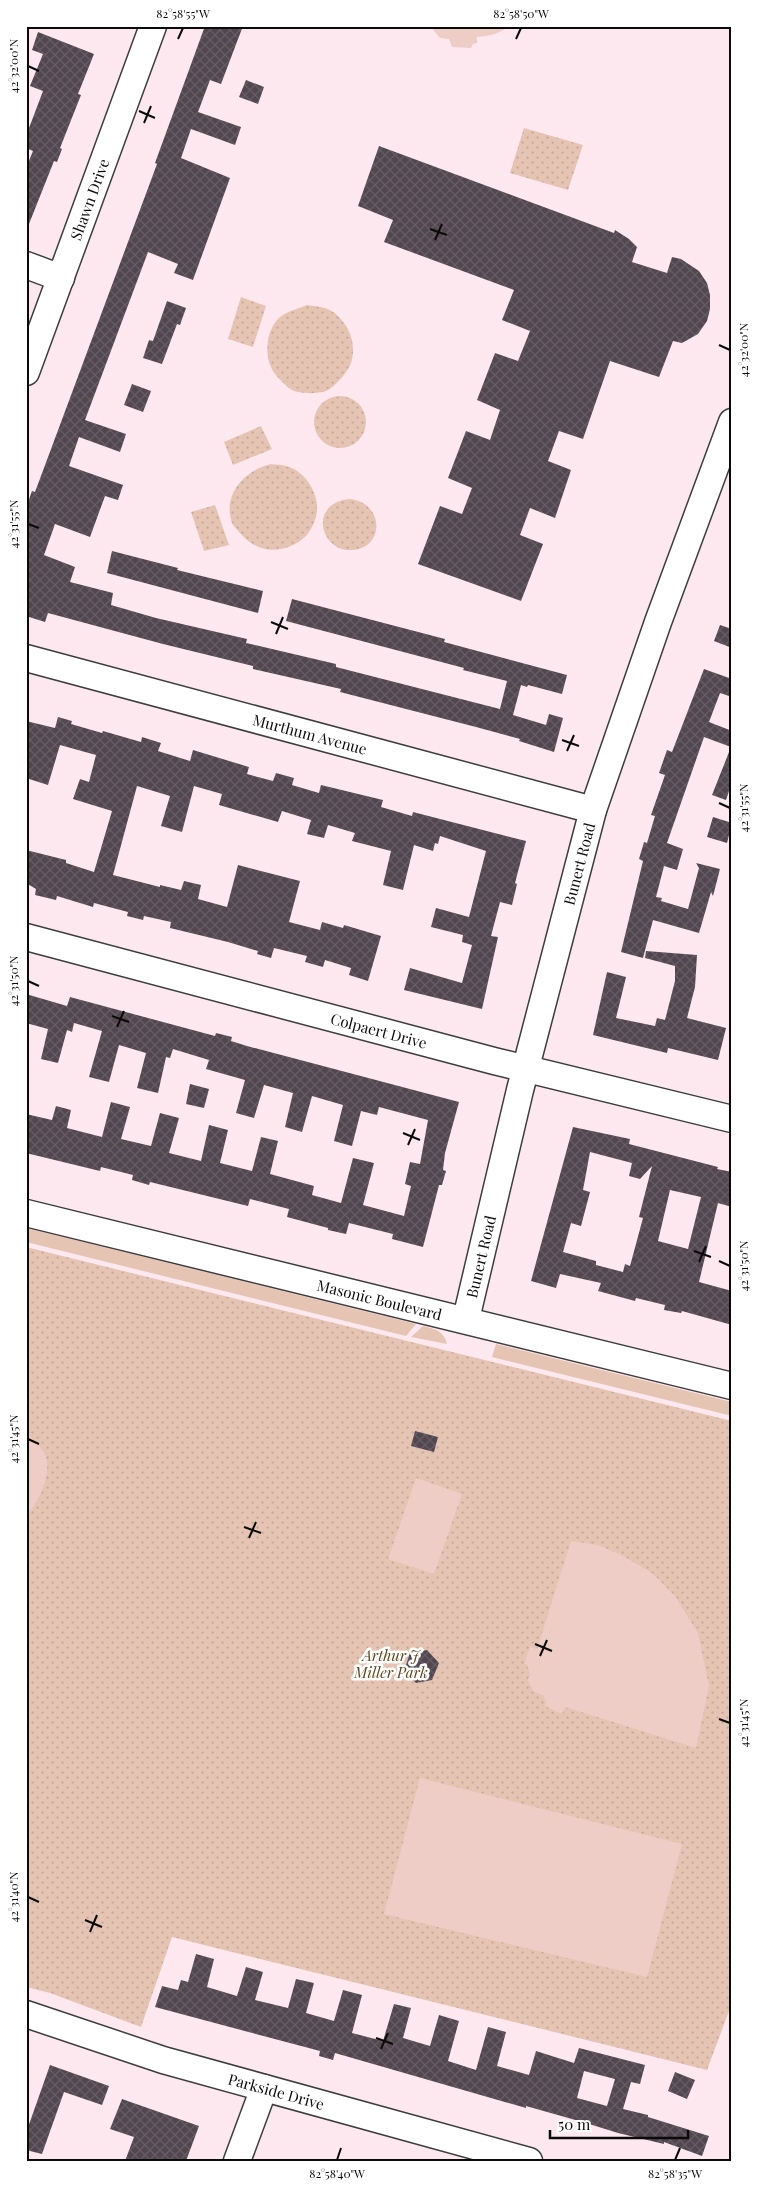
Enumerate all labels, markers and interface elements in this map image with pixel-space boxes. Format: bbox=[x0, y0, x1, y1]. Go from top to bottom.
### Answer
text: 82°58'55"W bbox=[156, 5, 210, 21]
text: 82°58'50"W bbox=[493, 5, 549, 21]
text: 42°32'00"N bbox=[5, 38, 21, 93]
street label: Shawn Drive bbox=[65, 156, 113, 243]
text: 42°32'00"N bbox=[735, 322, 751, 377]
text: 42°31'55"N bbox=[5, 499, 21, 549]
street label: Murthum Avenue bbox=[251, 709, 369, 759]
text: 42°31'55"N bbox=[735, 783, 751, 833]
street label: Bunert Road bbox=[559, 820, 599, 907]
text: 42°31'50"N bbox=[5, 955, 21, 1007]
street label: Colpaert Drive bbox=[329, 1008, 429, 1053]
street label: Bunert Road bbox=[461, 1213, 500, 1300]
text: 42°31'50"N bbox=[735, 1240, 751, 1292]
street label: Masonic Boulevard bbox=[315, 1275, 444, 1325]
text: 42°31'45"N bbox=[5, 1414, 21, 1464]
park label: Arthur J Miller Park bbox=[353, 1645, 428, 1682]
text: 42°31'45"N bbox=[735, 1698, 751, 1748]
text: 42°31'40"N bbox=[5, 1871, 21, 1923]
street label: Parkside Drive bbox=[226, 2068, 327, 2114]
scale bar bbox=[550, 2107, 688, 2139]
text: 50 m bbox=[558, 2114, 591, 2134]
text: 82°58'40"W bbox=[309, 2165, 365, 2181]
text: 82°58'35"W bbox=[648, 2165, 702, 2181]

